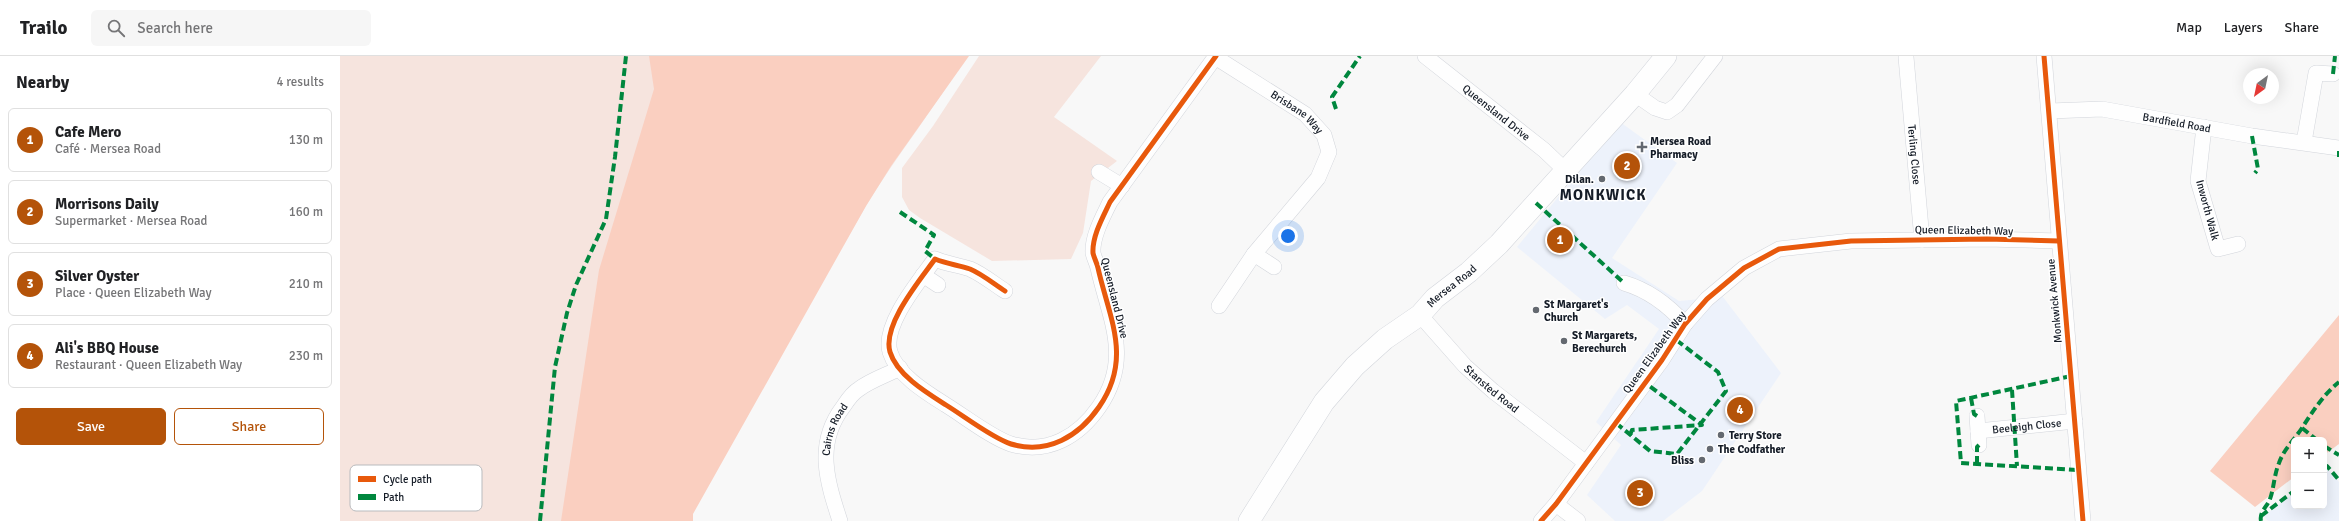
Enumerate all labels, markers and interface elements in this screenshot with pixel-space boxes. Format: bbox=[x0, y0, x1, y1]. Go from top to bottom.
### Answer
search box bbox=[91, 10, 371, 46]
text: Trailo bbox=[20, 16, 67, 40]
icon: search bbox=[105, 17, 127, 39]
text: Search here bbox=[137, 19, 213, 37]
text: Map bbox=[2176, 19, 2202, 36]
text: Layers bbox=[2224, 19, 2263, 36]
text: Share bbox=[2285, 19, 2319, 36]
north arrow bbox=[2243, 68, 2279, 104]
text: Nearby bbox=[16, 72, 69, 93]
text: 4 results bbox=[276, 74, 324, 90]
street label: Queensland Drive bbox=[1460, 82, 1533, 144]
street label: Brisbane Way bbox=[1268, 88, 1326, 137]
street label: Bardfield Road bbox=[2142, 110, 2212, 135]
text: Cafe Mero bbox=[55, 123, 121, 141]
street label: Terling Close bbox=[1905, 124, 1923, 185]
text: 1 bbox=[26, 132, 34, 148]
text: 130 m bbox=[289, 132, 323, 148]
place label: Mersea Road Pharmacy bbox=[1650, 135, 1711, 161]
text: Café · Mersea Road bbox=[55, 141, 161, 157]
marker: Mersea Road Pharmacy bbox=[1637, 142, 1647, 152]
pin: 2 bbox=[1614, 151, 1640, 181]
place label: Dilan. bbox=[1565, 173, 1594, 186]
marker: Dilan. bbox=[1597, 174, 1607, 184]
street label: Inworth Walk bbox=[2193, 178, 2222, 242]
district label: MONKWICK bbox=[1560, 186, 1646, 204]
text: Morrisons Daily bbox=[55, 195, 159, 213]
text: 2 bbox=[26, 204, 34, 220]
text: 160 m bbox=[289, 204, 323, 220]
text: Supermarket · Mersea Road bbox=[55, 213, 208, 229]
street label: Queen Elizabeth Way bbox=[1915, 223, 2014, 238]
pin: 1 bbox=[1547, 225, 1573, 255]
your location bbox=[1278, 226, 1298, 246]
street label: Queensland Drive bbox=[1098, 256, 1131, 340]
street label: Monkwick Avenue bbox=[2044, 258, 2065, 344]
street label: Mersea Road bbox=[1424, 262, 1480, 310]
text: Silver Oyster bbox=[55, 267, 139, 285]
text: 3 bbox=[26, 276, 34, 292]
text: 210 m bbox=[289, 276, 323, 292]
text: Place · Queen Elizabeth Way bbox=[55, 285, 211, 301]
place label: St Margaret's Church bbox=[1544, 298, 1609, 324]
marker: St Margaret's Church bbox=[1531, 305, 1541, 315]
street label: Queen Elizabeth Way bbox=[1620, 308, 1689, 396]
place label: St Margarets, Berechurch bbox=[1572, 329, 1637, 355]
marker: St Margarets, Berechurch bbox=[1559, 336, 1569, 346]
text: Ali's BBQ House bbox=[55, 339, 159, 357]
text: 4 bbox=[26, 348, 34, 364]
text: 230 m bbox=[289, 348, 323, 364]
text: Restaurant · Queen Elizabeth Way bbox=[55, 357, 242, 373]
street label: Stansted Road bbox=[1461, 362, 1521, 416]
pin: 4 bbox=[1727, 395, 1753, 425]
street label: Cairns Road bbox=[820, 401, 851, 456]
button: Save bbox=[16, 408, 166, 445]
button: Share bbox=[174, 408, 324, 445]
street label: Beeleigh Close bbox=[1992, 416, 2062, 436]
place label: Terry Store bbox=[1729, 429, 1782, 442]
marker: Terry Store bbox=[1716, 430, 1726, 440]
map controls bbox=[2291, 437, 2327, 509]
button: + bbox=[2291, 437, 2327, 473]
place label: The Codfather bbox=[1718, 443, 1786, 456]
marker: The Codfather bbox=[1705, 444, 1715, 454]
place label: Bliss bbox=[1671, 454, 1694, 467]
marker: Bliss bbox=[1697, 455, 1707, 465]
legend bbox=[350, 465, 482, 511]
text: Cycle path bbox=[383, 473, 432, 486]
button: − bbox=[2291, 473, 2327, 509]
pin: 3 bbox=[1627, 478, 1653, 508]
text: Path bbox=[383, 491, 404, 504]

